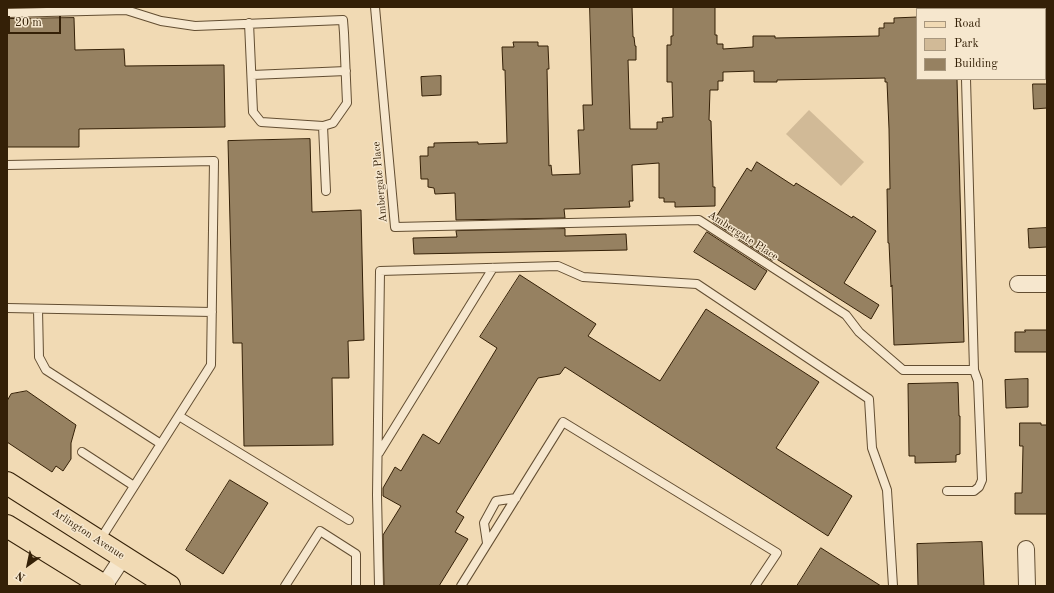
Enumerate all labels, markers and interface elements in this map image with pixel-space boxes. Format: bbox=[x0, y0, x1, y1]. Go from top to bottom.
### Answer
scale bar bbox=[10, 8, 63, 34]
legend bbox=[916, 8, 1046, 80]
text: 20 m bbox=[15, 17, 42, 29]
text: Road bbox=[954, 18, 981, 30]
text: Park bbox=[954, 38, 979, 50]
text: Building bbox=[954, 58, 998, 70]
street label: Ambergate Place bbox=[370, 141, 390, 223]
street label: Ambergate Place bbox=[705, 208, 781, 264]
street label: Arlington Avenue bbox=[49, 506, 127, 562]
north arrow bbox=[8, 545, 48, 585]
text: N bbox=[15, 569, 28, 582]

